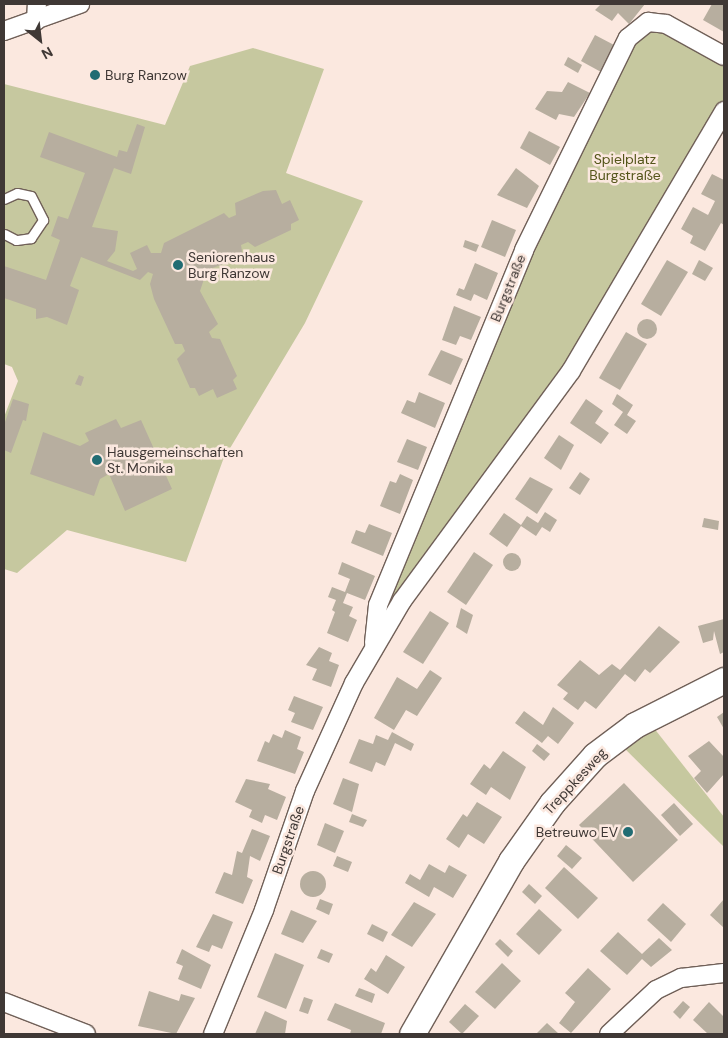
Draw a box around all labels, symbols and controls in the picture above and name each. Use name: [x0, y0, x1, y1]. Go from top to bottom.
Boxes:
north arrow: [15, 15, 65, 65]
text: N: [38, 43, 56, 63]
place label: Burg Ranzow: [105, 67, 187, 83]
marker: Burg Ranzow: [89, 69, 101, 81]
park label: Spielplatz Burgstraße: [589, 151, 661, 184]
place label: Seniorenhaus Burg Ranzow: [188, 249, 275, 282]
street label: Burgstraße: [487, 252, 529, 324]
marker: Seniorenhaus Burg Ranzow: [172, 259, 184, 271]
place label: Hausgemeinschaften St. Monika: [107, 444, 243, 477]
marker: Hausgemeinschaften St. Monika: [91, 454, 103, 466]
street label: Treppkesweg: [540, 744, 610, 818]
street label: Burgstraße: [268, 804, 308, 876]
place label: Betreuwo EV: [536, 824, 618, 840]
marker: Betreuwo EV: [622, 826, 634, 838]

